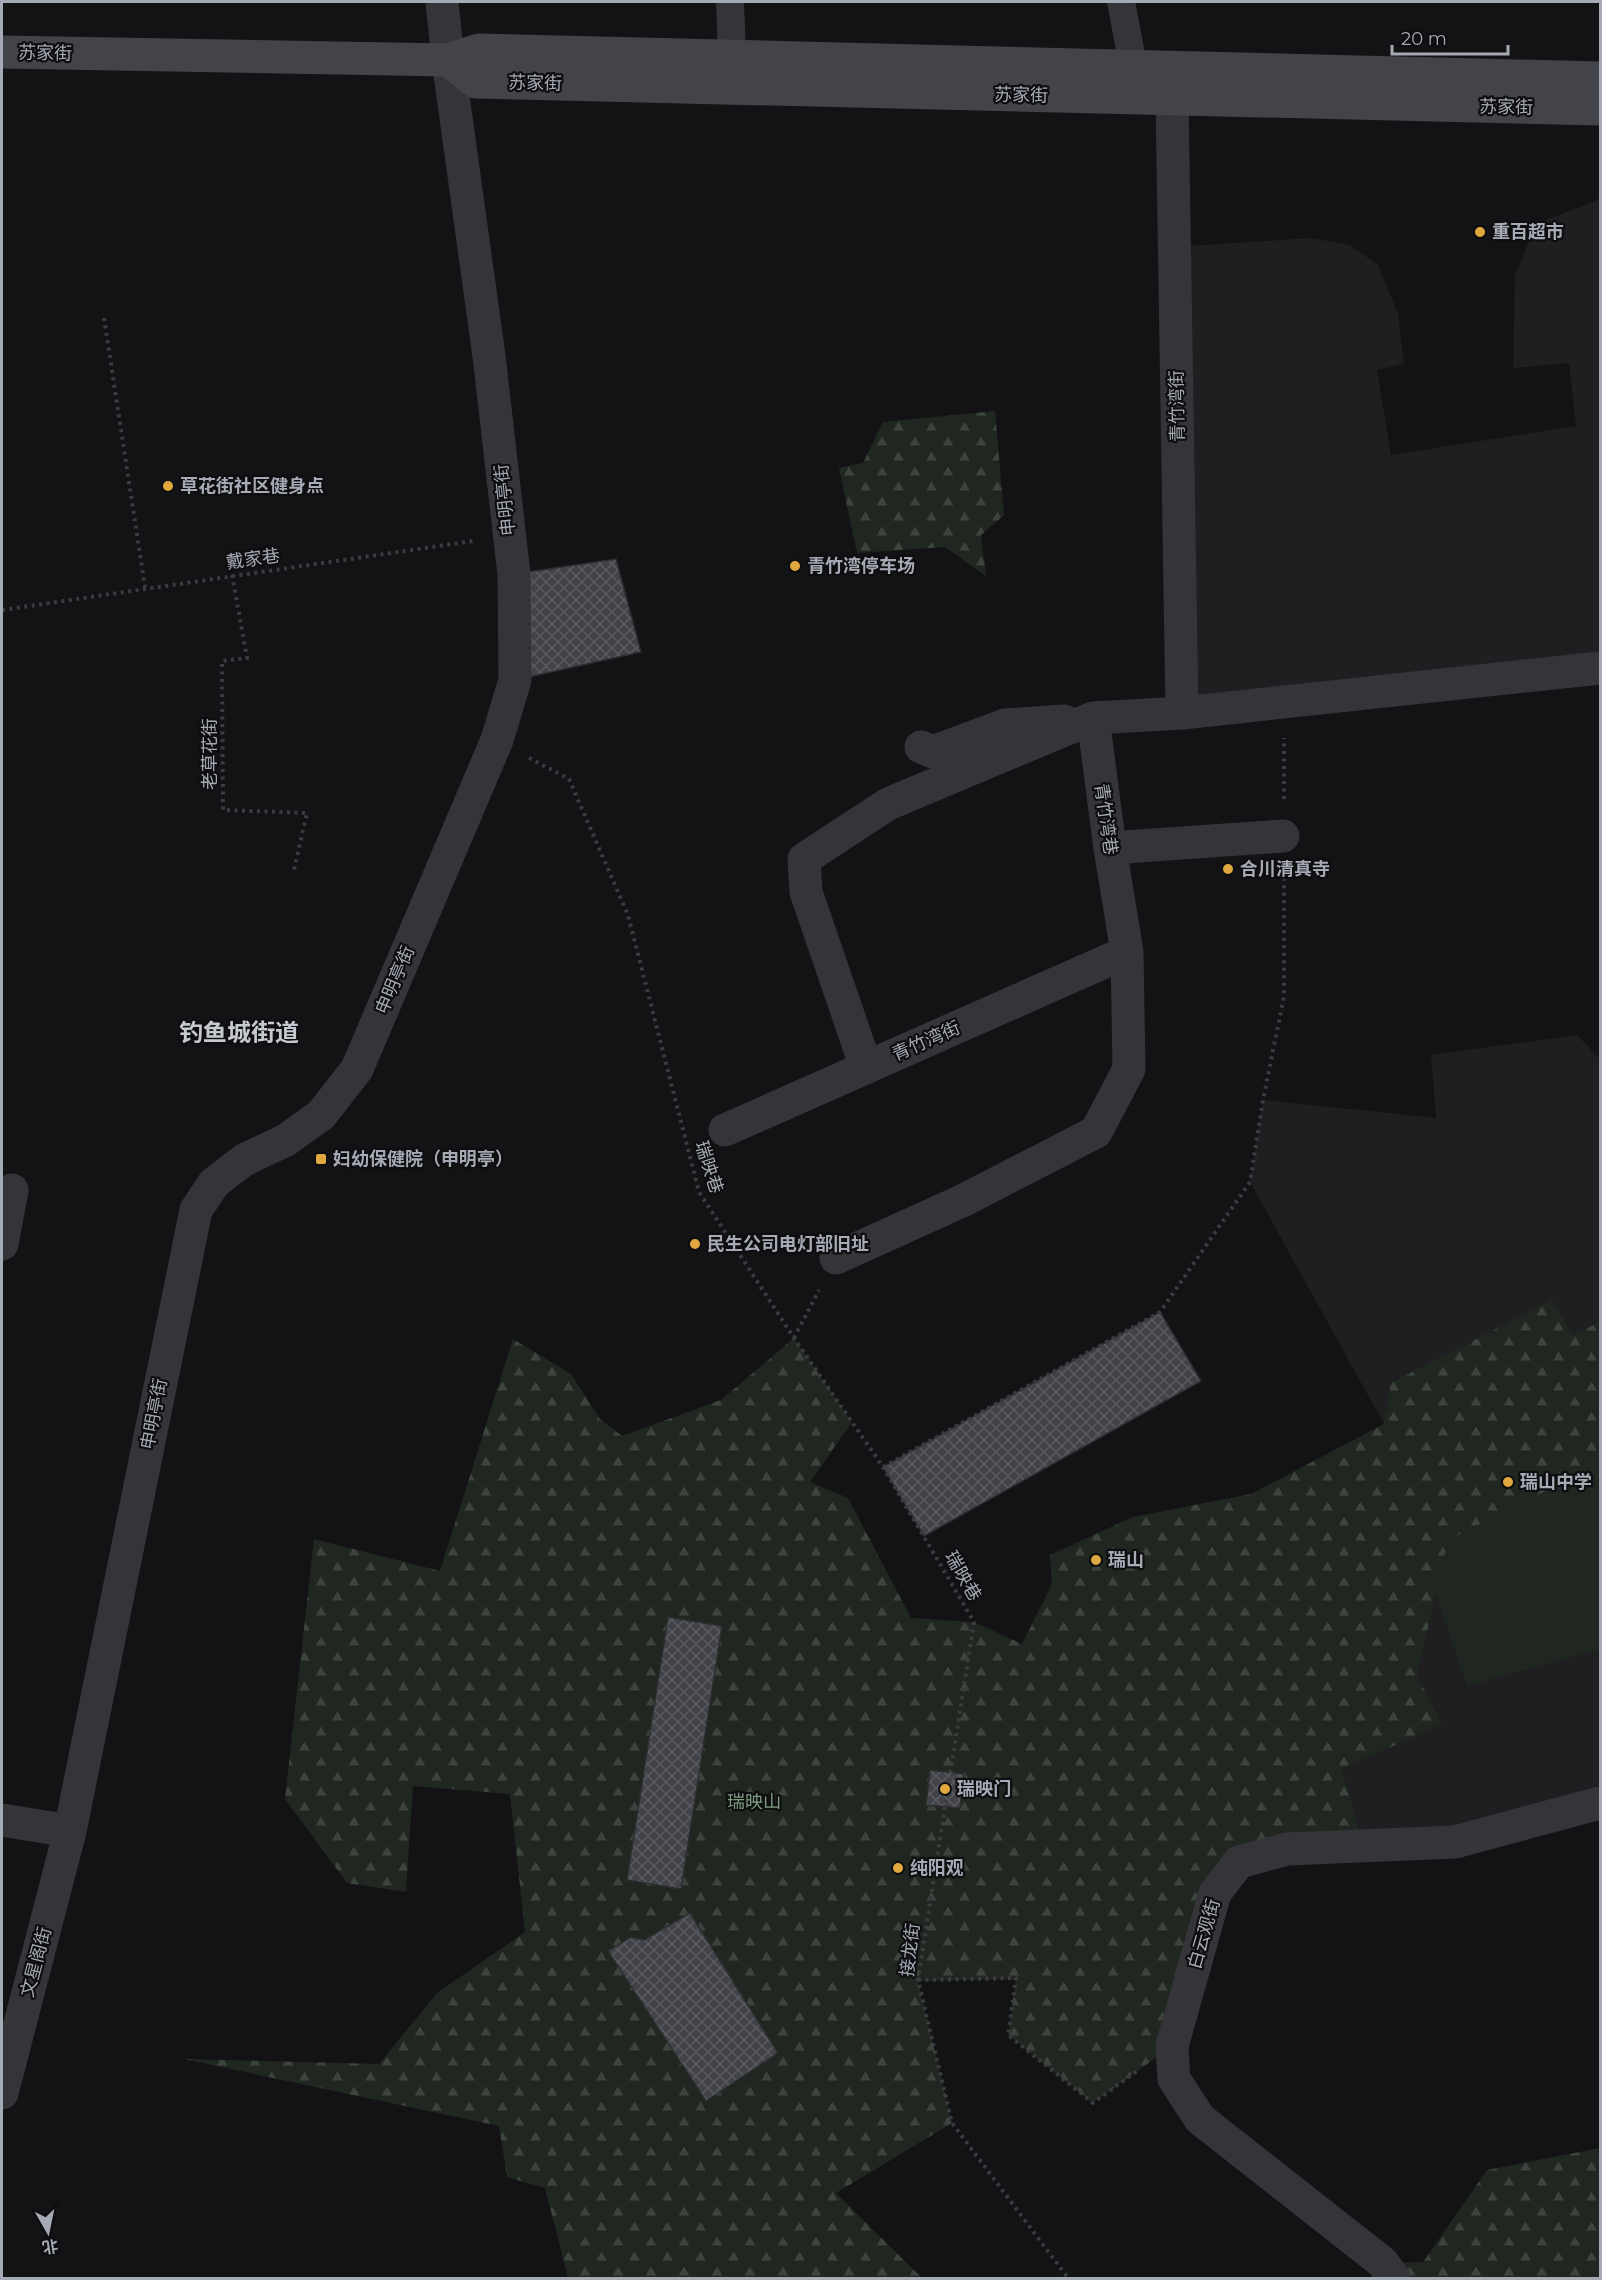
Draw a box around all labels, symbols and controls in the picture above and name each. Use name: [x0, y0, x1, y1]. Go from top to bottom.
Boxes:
scale bar: [1392, 18, 1508, 56]
text: 20 m: [1401, 28, 1447, 50]
street label: 苏家街: [18, 42, 72, 64]
street label: 苏家街: [508, 72, 562, 94]
street label: 苏家街: [994, 84, 1048, 106]
street label: 苏家街: [1479, 96, 1533, 118]
place label: 重百超市: [1492, 221, 1564, 243]
marker: 重百超市: [1473, 225, 1487, 239]
street label: 青竹湾街: [1165, 370, 1189, 442]
street label: 申明亭街: [490, 463, 520, 537]
place label: 草花街社区健身点: [180, 475, 324, 497]
marker: 草花街社区健身点: [161, 479, 175, 493]
street label: 戴家巷: [225, 544, 281, 574]
place label: 青竹湾停车场: [807, 555, 915, 577]
marker: 青竹湾停车场: [788, 559, 802, 573]
street label: 老草花街: [199, 718, 221, 790]
street label: 青竹湾巷: [1090, 782, 1122, 856]
place label: 合川清真寺: [1240, 858, 1330, 880]
marker: 合川清真寺: [1221, 862, 1235, 876]
street label: 申明亭街: [371, 943, 419, 1017]
street label: 青竹湾街: [889, 1016, 963, 1066]
district label: 钓鱼城街道: [179, 1018, 299, 1047]
street label: 瑞映巷: [690, 1138, 728, 1196]
place label: 妇幼保健院（申明亭）: [333, 1148, 513, 1170]
marker: 妇幼保健院（申明亭）: [314, 1152, 328, 1166]
place label: 民生公司电灯部旧址: [707, 1233, 869, 1255]
marker: 民生公司电灯部旧址: [688, 1237, 702, 1251]
street label: 申明亭街: [136, 1377, 172, 1451]
place label: 瑞山中学: [1520, 1471, 1592, 1493]
marker: 瑞山中学: [1501, 1475, 1515, 1489]
street label: 瑞映巷: [940, 1547, 986, 1605]
place label: 瑞山: [1108, 1549, 1144, 1571]
marker: 瑞山: [1089, 1553, 1103, 1567]
place label: 瑞映门: [957, 1778, 1011, 1800]
marker: 瑞映门: [938, 1782, 952, 1796]
park label: 瑞映山: [727, 1791, 781, 1813]
place label: 纯阳观: [910, 1857, 964, 1879]
marker: 纯阳观: [891, 1861, 905, 1875]
street label: 白云观街: [1184, 1896, 1224, 1972]
street label: 接龙街: [896, 1922, 924, 1978]
street label: 文星阁街: [16, 1924, 56, 2000]
north arrow: [18, 2202, 78, 2262]
text: 北: [41, 2236, 60, 2257]

